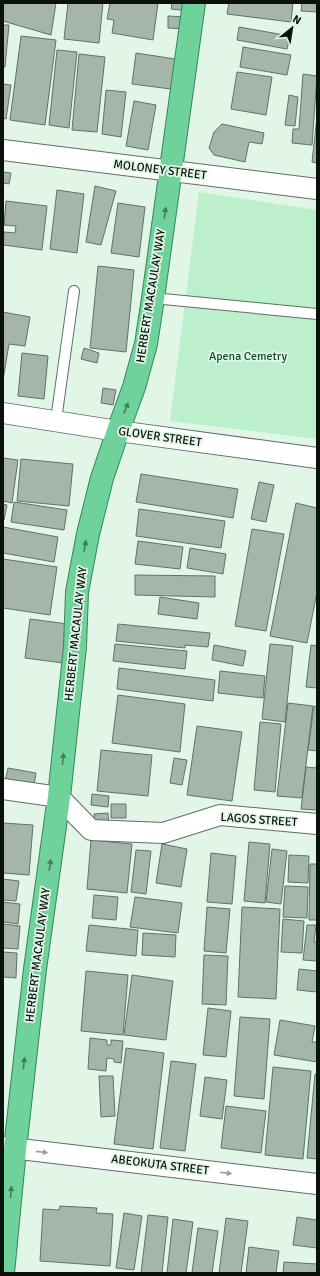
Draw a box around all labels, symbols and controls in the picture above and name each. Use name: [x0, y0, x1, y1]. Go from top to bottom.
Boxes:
north arrow: [272, 8, 312, 48]
text: N: [290, 12, 303, 27]
street label: MOLONEY STREET: [112, 157, 208, 183]
one-way arrow: [161, 206, 168, 219]
street label: HERBERT MACAULAY WAY: [133, 228, 169, 364]
park label: Apena Cemetry: [209, 349, 288, 364]
one-way arrow: [124, 402, 130, 414]
street label: GLOVER STREET: [117, 424, 203, 450]
one-way arrow: [83, 540, 89, 552]
street label: HERBERT MACAULAY WAY: [61, 566, 91, 702]
one-way arrow: [60, 753, 66, 765]
street label: LAGOS STREET: [220, 810, 298, 830]
one-way arrow: [47, 859, 53, 871]
street label: HERBERT MACAULAY WAY: [22, 887, 54, 1023]
one-way arrow: [21, 1057, 28, 1069]
one-way arrow: [36, 1148, 48, 1155]
street label: ABEOKUTA STREET: [110, 1152, 210, 1178]
one-way arrow: [220, 1170, 233, 1176]
one-way arrow: [8, 1186, 14, 1198]

